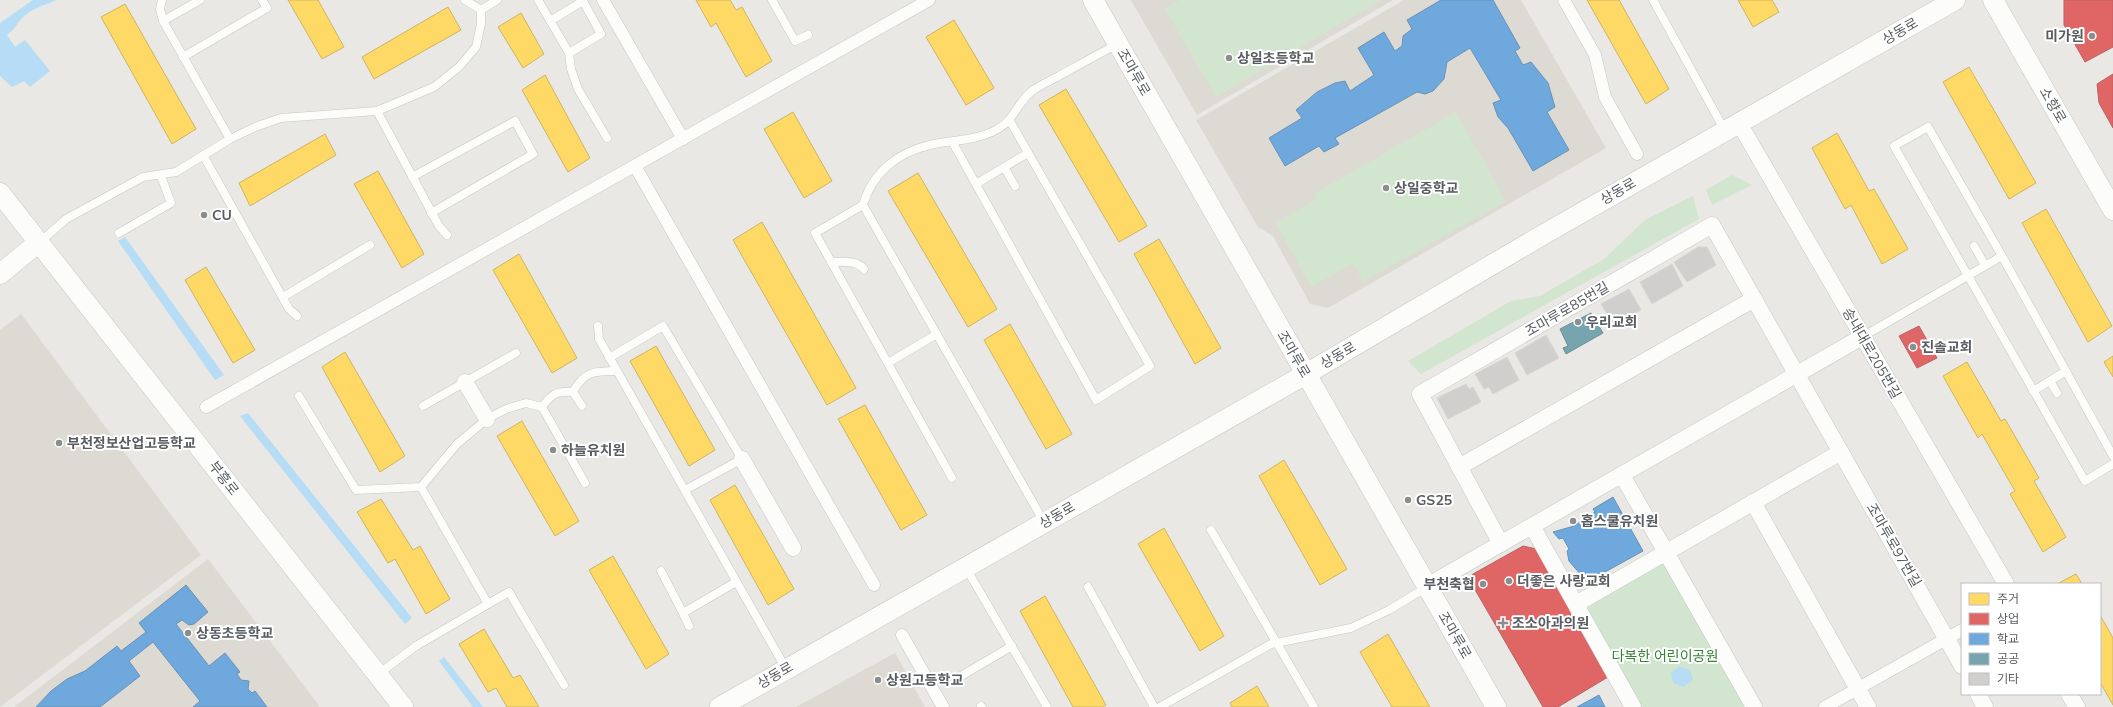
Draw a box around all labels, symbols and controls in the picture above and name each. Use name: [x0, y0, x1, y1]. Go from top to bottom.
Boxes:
street label: 상동로: [1879, 13, 1921, 48]
place label: 미가원: [2045, 27, 2084, 45]
marker: 미가원: [2087, 31, 2097, 41]
street label: 조마루로: [1113, 45, 1155, 99]
place label: 상일초등학교: [1237, 49, 1314, 67]
marker: 상일초등학교: [1224, 53, 1234, 63]
street label: 소향로: [2036, 84, 2071, 126]
street label: 상동로: [1597, 173, 1639, 208]
place label: 상일중학교: [1394, 179, 1459, 197]
marker: 상일중학교: [1381, 183, 1391, 193]
place label: CU: [212, 206, 232, 224]
marker: CU: [199, 210, 209, 220]
street label: 조마루로85번길: [1522, 278, 1612, 340]
street label: 송내대로205번길: [1839, 304, 1905, 402]
place label: 우리교회: [1586, 313, 1638, 331]
marker: 우리교회: [1573, 317, 1583, 327]
street label: 조마루로: [1273, 327, 1315, 381]
street label: 상동로: [1317, 337, 1359, 372]
place label: 진솔교회: [1921, 338, 1973, 356]
marker: 진솔교회: [1908, 342, 1918, 352]
place label: 부천정보산업고등학교: [67, 434, 196, 452]
marker: 부천정보산업고등학교: [54, 438, 64, 448]
place label: 하늘유치원: [561, 441, 625, 459]
marker: 하늘유치원: [548, 445, 558, 455]
street label: 부흥로: [205, 457, 243, 499]
place label: GS25: [1416, 491, 1452, 509]
marker: GS25: [1403, 495, 1413, 505]
street label: 상동로: [1036, 497, 1078, 532]
street label: 조마루로97번길: [1863, 500, 1925, 590]
place label: 홉스쿨유치원: [1581, 512, 1658, 530]
marker: 홉스쿨유치원: [1568, 516, 1578, 526]
place label: 더좋은 사랑교회: [1517, 572, 1611, 590]
place label: 부천축협: [1423, 575, 1475, 593]
marker: 더좋은 사랑교회: [1504, 576, 1514, 586]
marker: 부천축협: [1478, 579, 1488, 589]
legend: [1961, 583, 2101, 695]
text: 주거: [1997, 591, 2019, 606]
street label: 조마루로: [1434, 608, 1476, 662]
text: 상업: [1997, 611, 2019, 626]
place label: 조소아과의원: [1512, 614, 1589, 632]
marker: 조소아과의원: [1497, 617, 1509, 629]
place label: 상동초등학교: [196, 624, 273, 642]
marker: 상동초등학교: [183, 628, 193, 638]
text: 학교: [1997, 631, 2019, 646]
park label: 다복한 어린이공원: [1612, 647, 1718, 665]
text: 공공: [1997, 651, 2019, 666]
street label: 상동로: [754, 657, 796, 692]
place label: 상원고등학교: [886, 671, 963, 689]
text: 기타: [1997, 671, 2019, 686]
marker: 상원고등학교: [873, 675, 883, 685]

